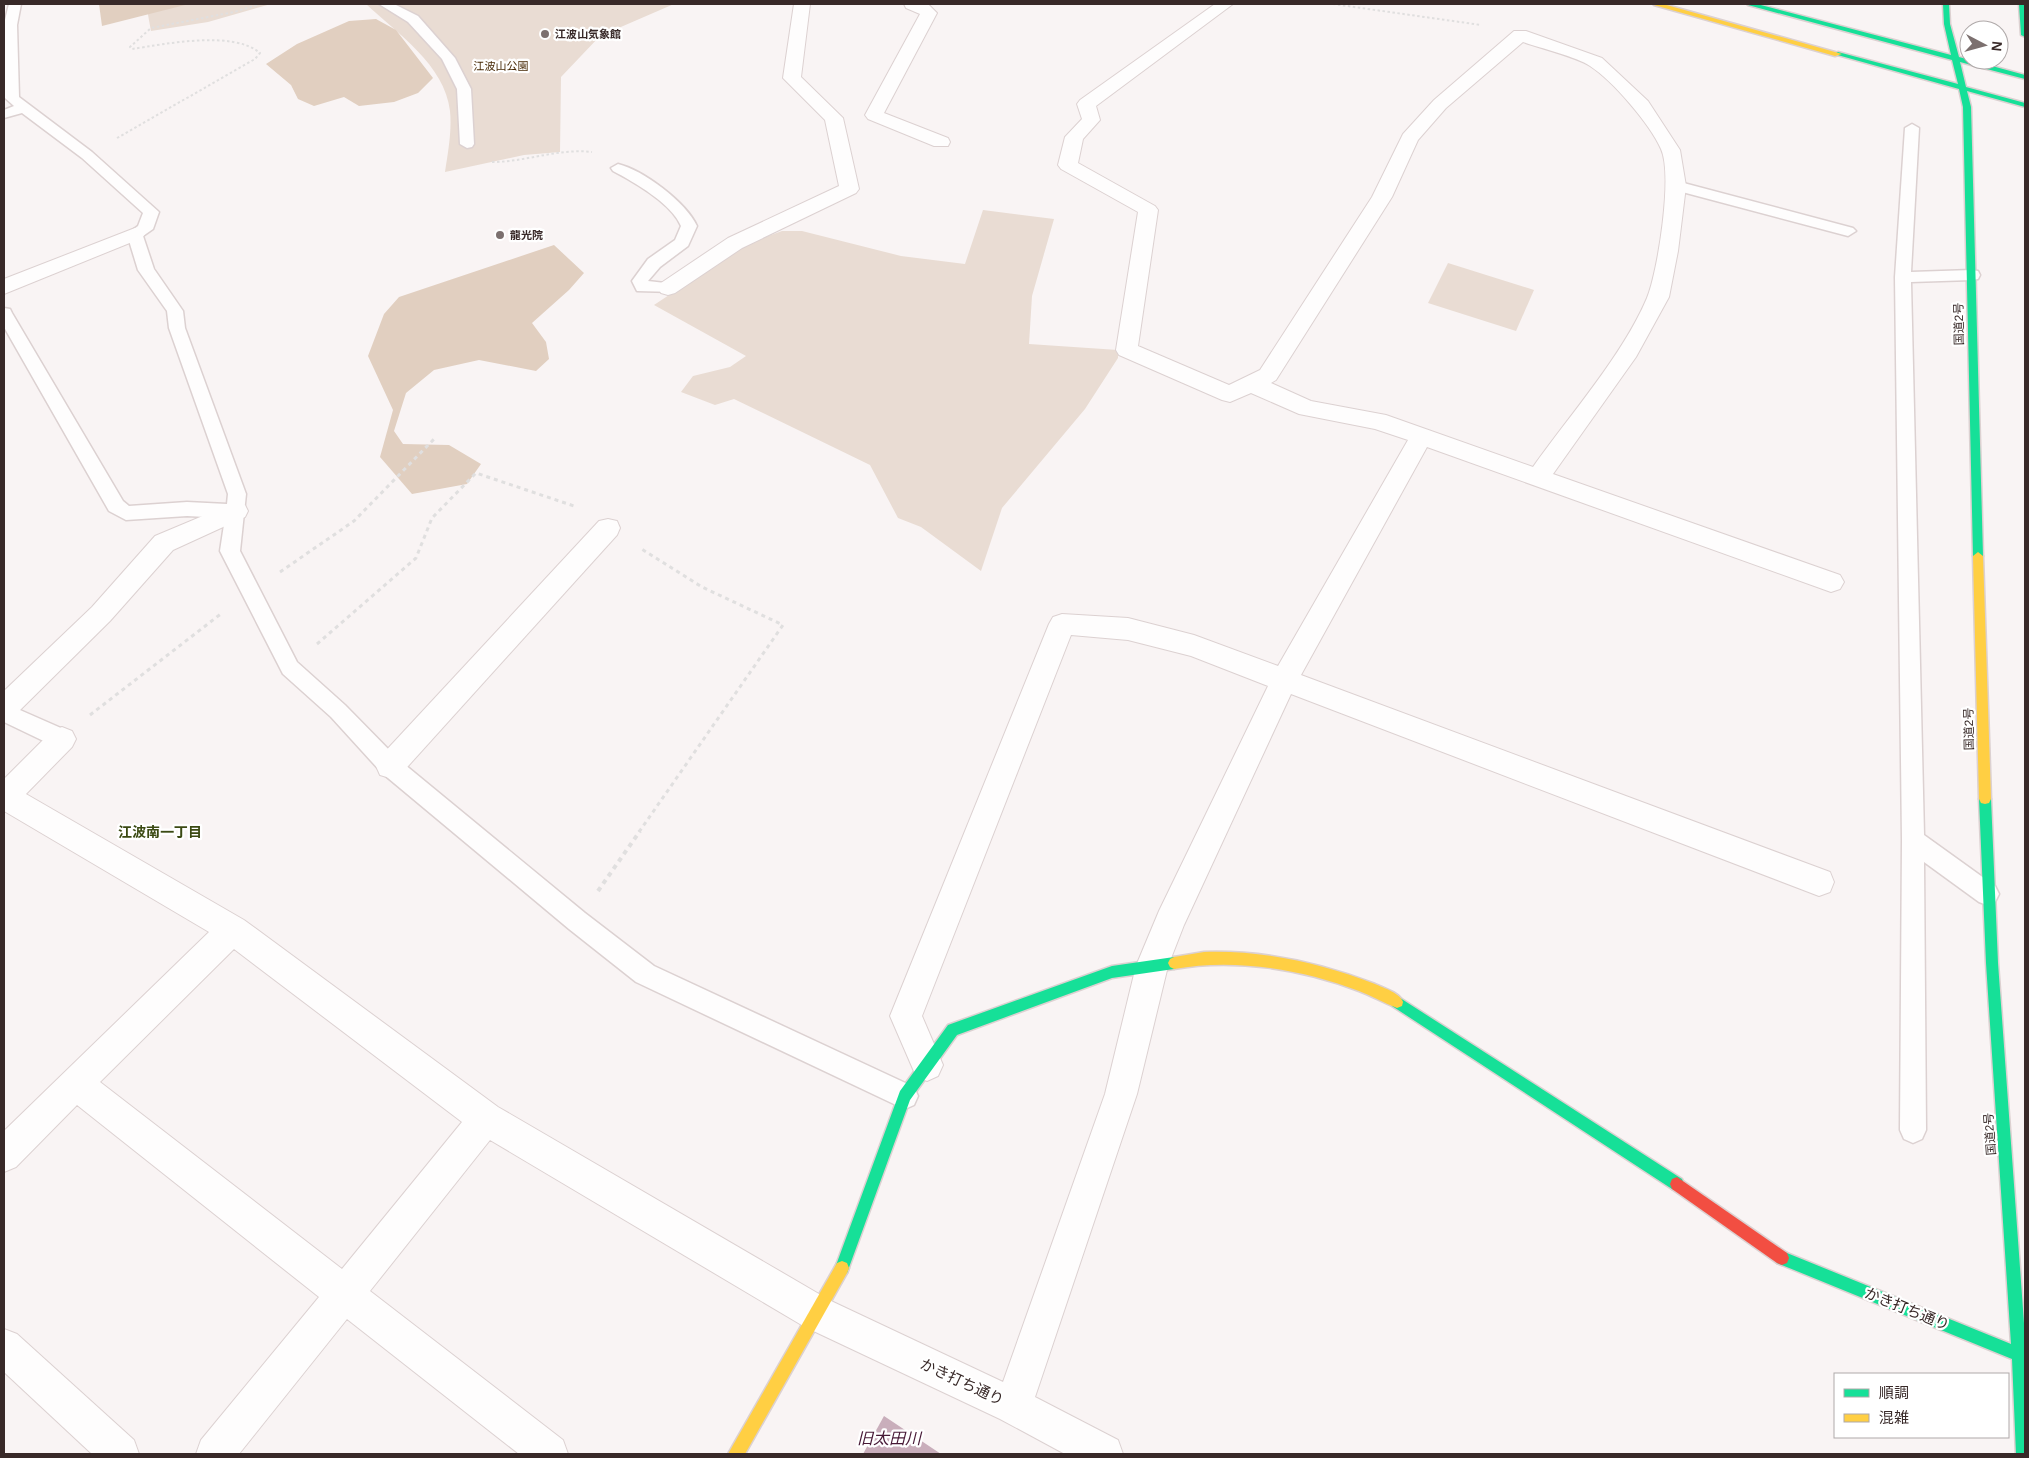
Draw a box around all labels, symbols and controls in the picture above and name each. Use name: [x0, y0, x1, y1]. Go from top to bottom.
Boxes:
north arrow: [1959, 20, 2009, 70]
marker: 江波山気象館: [539, 28, 551, 40]
place label: 江波山気象館: [555, 28, 621, 40]
text: N: [1988, 40, 2005, 52]
park label: 江波山公園: [474, 60, 529, 72]
marker: 龍光院: [494, 229, 506, 241]
place label: 龍光院: [510, 229, 543, 241]
street label: 国道2号: [1952, 303, 1966, 345]
street label: 国道2号: [1962, 708, 1976, 750]
district label: 江波南一丁目: [118, 824, 202, 840]
street label: 国道2号: [1982, 1112, 1998, 1156]
street label: かき打ち通り: [1862, 1284, 1952, 1333]
street label: かき打ち通り: [918, 1355, 1007, 1408]
legend: [1834, 1373, 2009, 1438]
text: 順調: [1879, 1384, 1909, 1401]
text: 混雑: [1879, 1409, 1909, 1426]
water label: 旧太田川: [857, 1430, 923, 1447]

